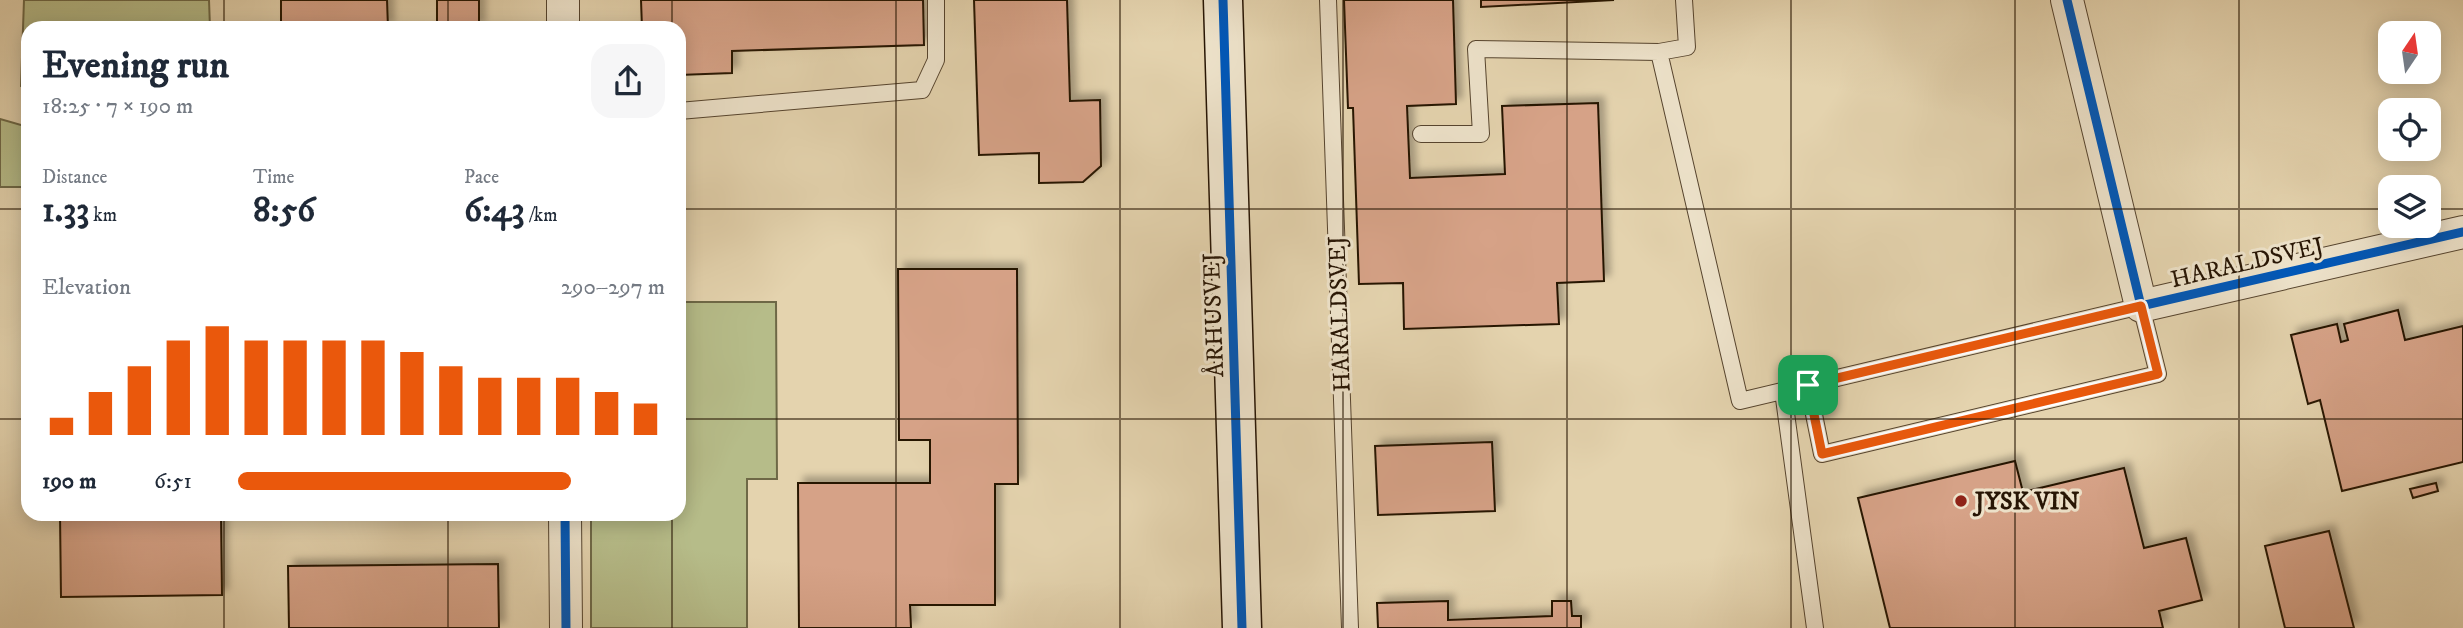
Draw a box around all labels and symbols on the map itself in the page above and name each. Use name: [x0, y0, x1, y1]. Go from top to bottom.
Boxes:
north arrow: [2378, 21, 2441, 84]
street label: HARALDSVEJ: [2168, 231, 2327, 295]
street label: HARALDSVEJ: [1322, 235, 1358, 393]
street label: ÅRHUSVEJ: [1196, 252, 1231, 378]
pin: [1778, 355, 1838, 415]
place label: JYSK VIN: [1972, 487, 2080, 517]
marker: JYSK VIN: [1953, 493, 1969, 509]

